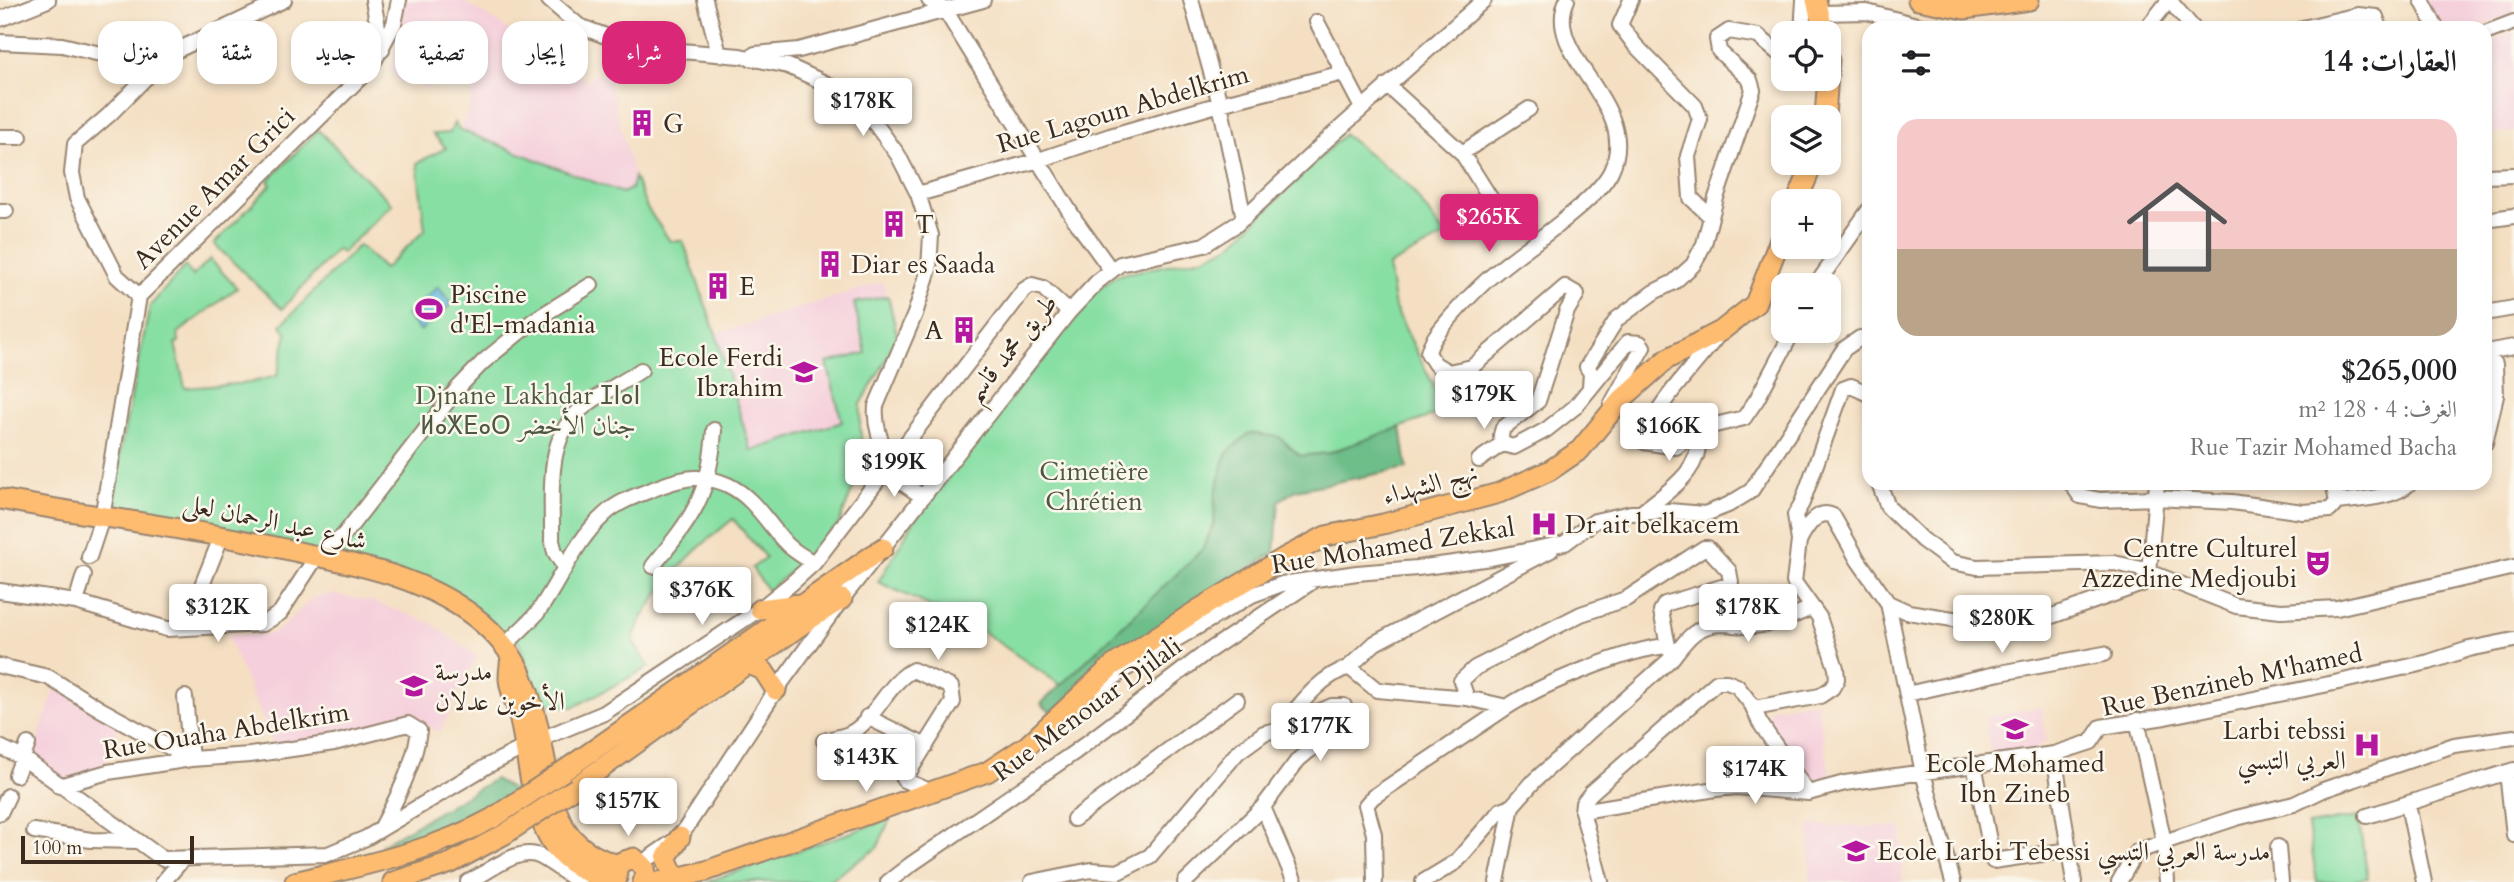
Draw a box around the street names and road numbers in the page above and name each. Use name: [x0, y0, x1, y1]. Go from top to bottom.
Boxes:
street label: Rue Lagoun Abdelkrim: [993, 56, 1253, 162]
street label: Avenue Amar Grici: [125, 99, 303, 277]
street label: طريق محمد قاسم: [956, 286, 1072, 415]
street label: نهج الشهداء: [1379, 455, 1483, 519]
street label: شارع عبد الرحمان لعلى: [179, 485, 370, 562]
street label: Rue Mohamed Zekkal: [1269, 509, 1517, 583]
street label: Rue Menouar Djilali: [985, 629, 1189, 789]
street label: Rue Benzineb M'hamed: [2099, 635, 2366, 725]
street label: Rue Ouaha Abdelkrim: [100, 694, 352, 768]

